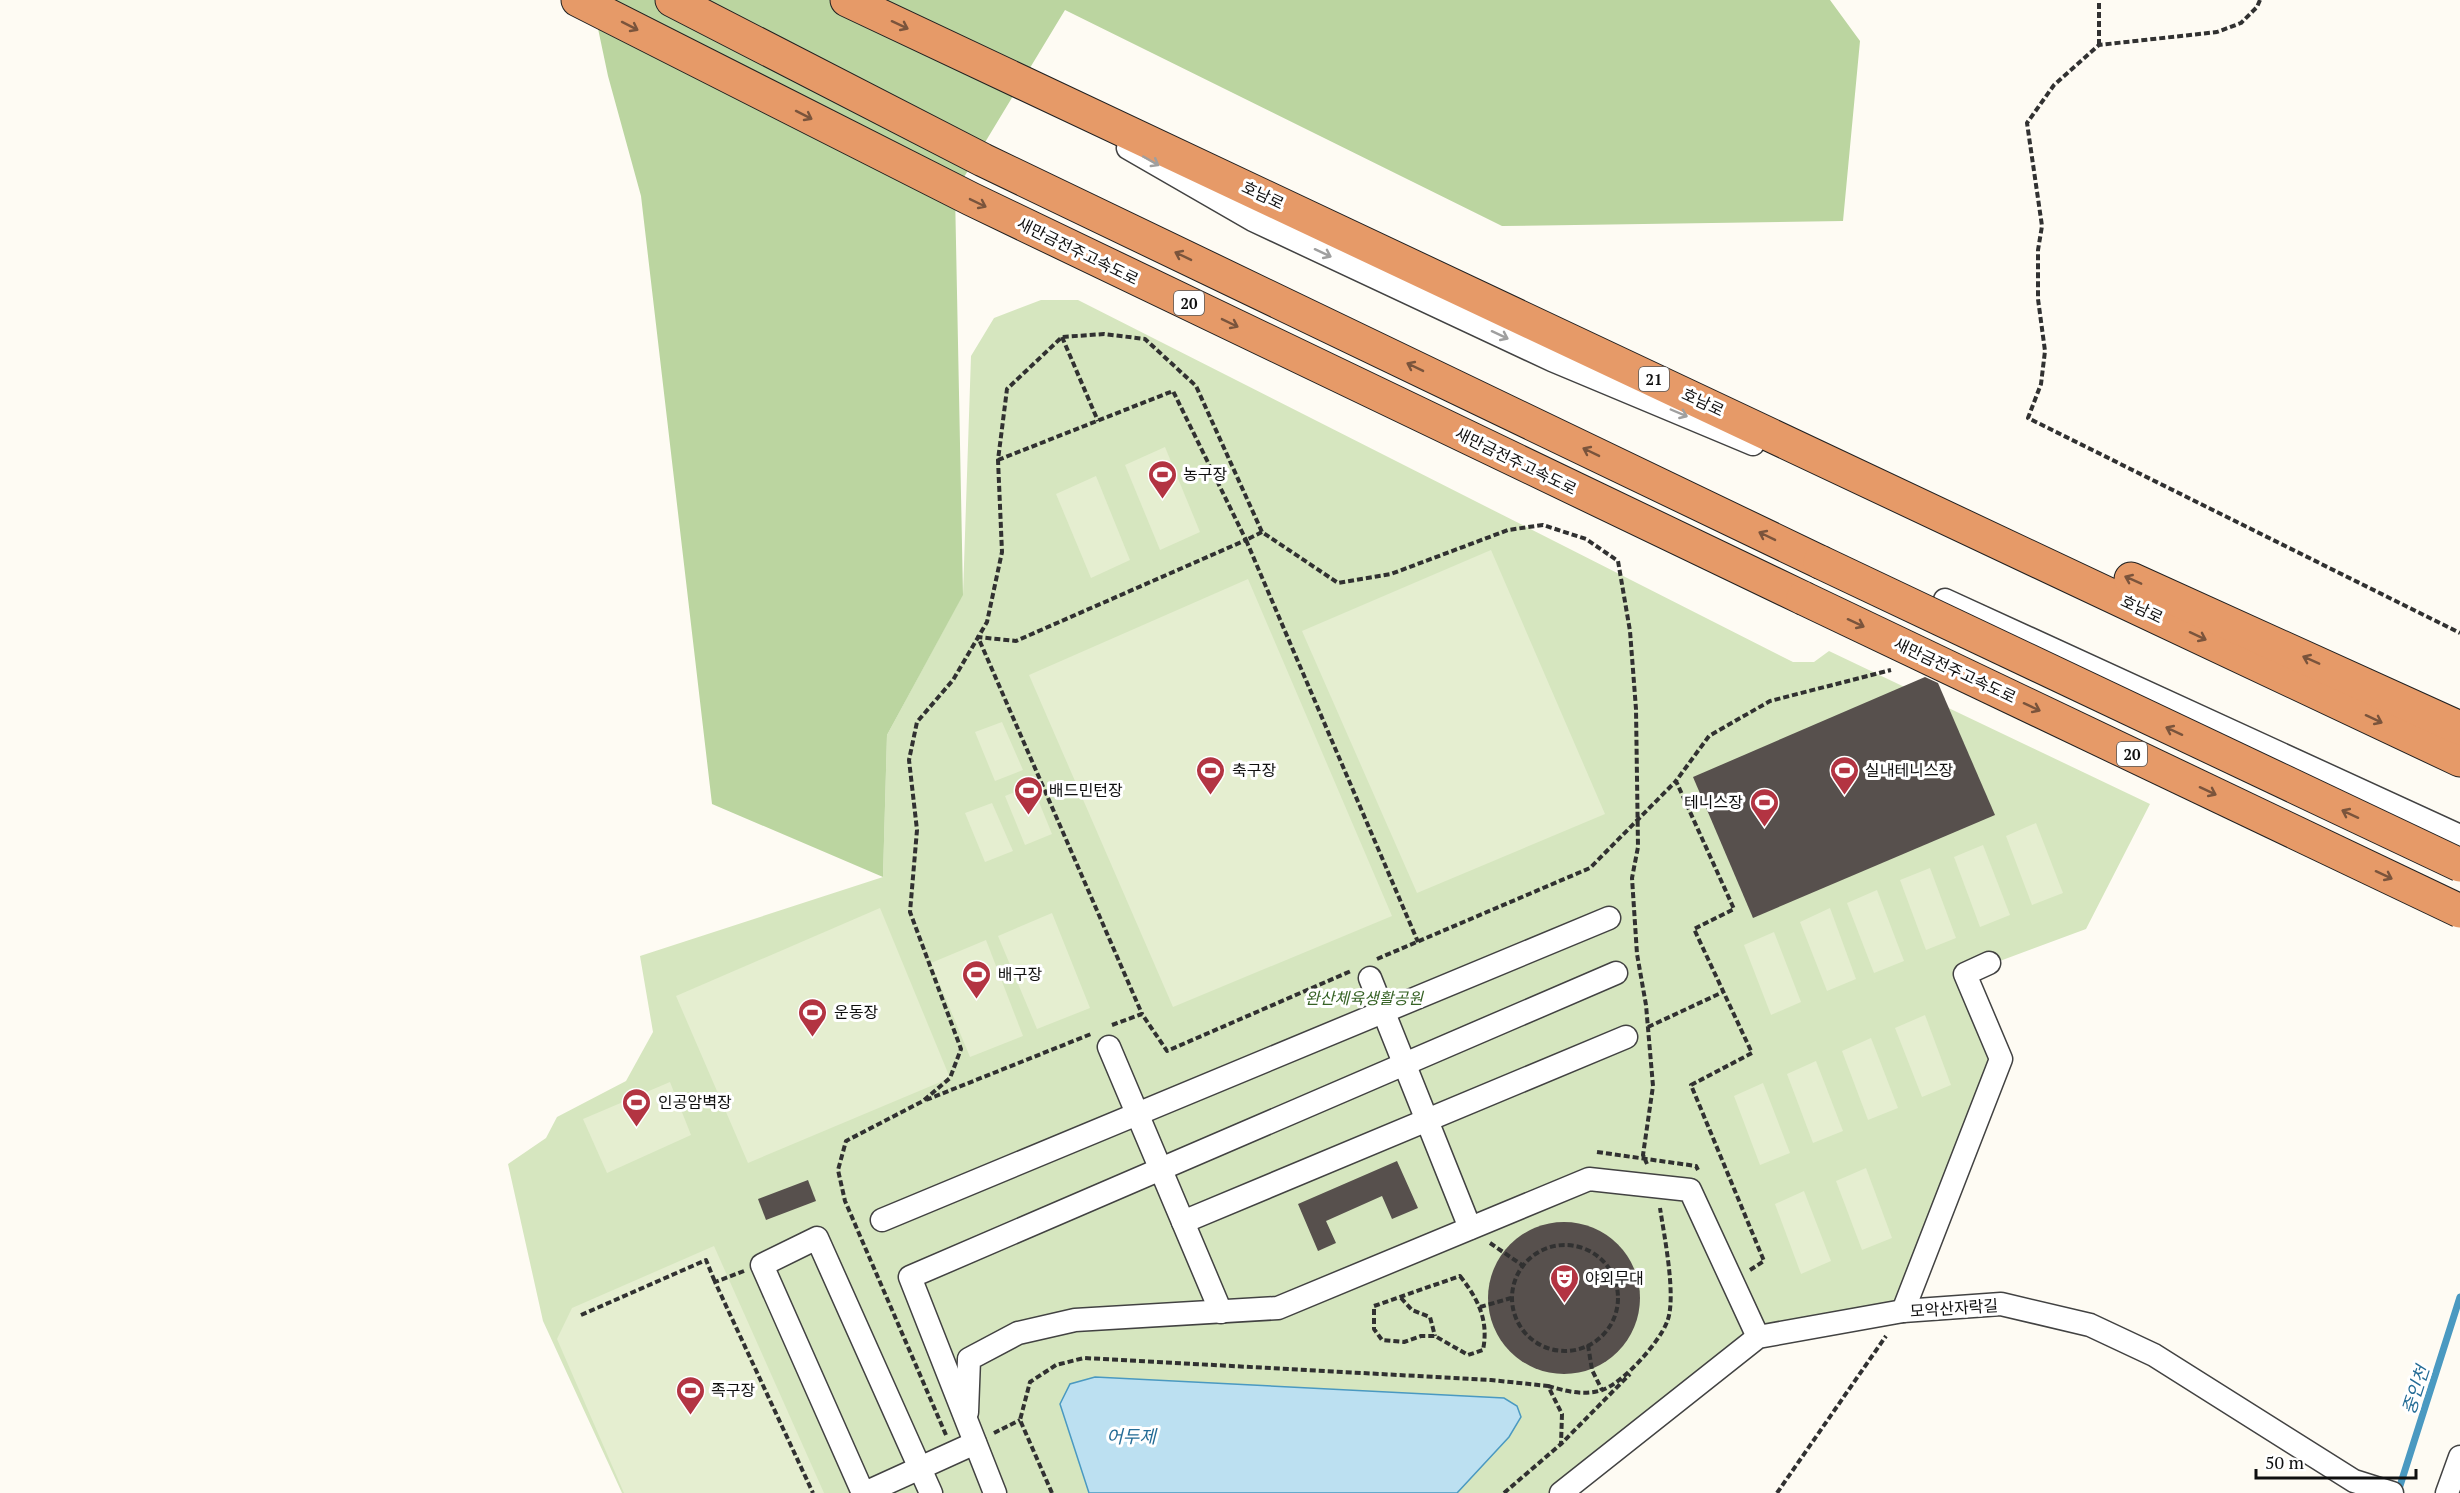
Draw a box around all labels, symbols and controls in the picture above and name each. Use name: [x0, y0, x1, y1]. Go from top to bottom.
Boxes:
one-way arrow: [891, 19, 909, 31]
one-way arrow: [621, 21, 639, 33]
one-way arrow: [795, 109, 813, 121]
one-way arrow: [1142, 155, 1159, 167]
street label: 호남로: [1238, 176, 1288, 214]
one-way arrow: [969, 197, 987, 209]
street label: 새만금전주고속도로: [1014, 212, 1143, 290]
one-way arrow: [1314, 247, 1332, 259]
one-way arrow: [1174, 249, 1192, 261]
road number: 20: [1174, 291, 1204, 315]
one-way arrow: [1220, 318, 1238, 330]
one-way arrow: [1490, 330, 1508, 342]
one-way arrow: [1407, 361, 1425, 373]
road number: 21: [1639, 367, 1669, 391]
street label: 호남로: [1678, 383, 1728, 421]
one-way arrow: [1669, 408, 1687, 419]
street label: 새만금전주고속도로: [1452, 422, 1581, 500]
one-way arrow: [1583, 445, 1601, 457]
sports icon: 농구장: [1146, 458, 1178, 500]
place label: 농구장: [1183, 463, 1227, 485]
one-way arrow: [1758, 530, 1776, 542]
one-way arrow: [2125, 574, 2143, 586]
street label: 호남로: [2117, 590, 2167, 628]
one-way arrow: [1847, 618, 1865, 630]
one-way arrow: [2188, 630, 2206, 642]
street label: 새만금전주고속도로: [1890, 632, 2020, 708]
one-way arrow: [2302, 654, 2320, 666]
one-way arrow: [2023, 701, 2041, 713]
one-way arrow: [2364, 713, 2382, 725]
one-way arrow: [2165, 724, 2183, 736]
road number: 20: [2117, 742, 2147, 766]
sports icon: 축구장: [1195, 754, 1227, 796]
sports icon: 실내테니스장: [1828, 754, 1860, 796]
place label: 축구장: [1232, 759, 1276, 781]
place label: 실내테니스장: [1865, 759, 1954, 781]
sports icon: 배드민턴장: [1012, 774, 1044, 816]
place label: 배드민턴장: [1049, 779, 1123, 801]
one-way arrow: [2199, 785, 2217, 797]
sports icon: 테니스장: [1748, 786, 1780, 828]
place label: 테니스장: [1684, 791, 1743, 813]
one-way arrow: [2342, 807, 2360, 819]
one-way arrow: [2375, 869, 2393, 881]
sports icon: 배구장: [961, 958, 993, 1000]
place label: 배구장: [998, 963, 1042, 985]
park label: 완산체육생활공원: [1305, 987, 1424, 1009]
sports icon: 운동장: [797, 996, 829, 1038]
place label: 운동장: [834, 1001, 878, 1023]
sports icon: 인공암벽장: [621, 1086, 653, 1128]
place label: 인공암벽장: [658, 1091, 732, 1113]
theatre icon: 야외무대: [1548, 1262, 1580, 1304]
place label: 야외무대: [1585, 1267, 1644, 1289]
street label: 모악산자락길: [1909, 1294, 1999, 1322]
water label: 중인천: [2396, 1360, 2435, 1417]
sports icon: 족구장: [674, 1374, 706, 1416]
place label: 족구장: [711, 1379, 755, 1401]
water label: 어두제: [1106, 1424, 1158, 1448]
scale bar: [2256, 1442, 2416, 1480]
text: 50 m: [2265, 1450, 2305, 1474]

